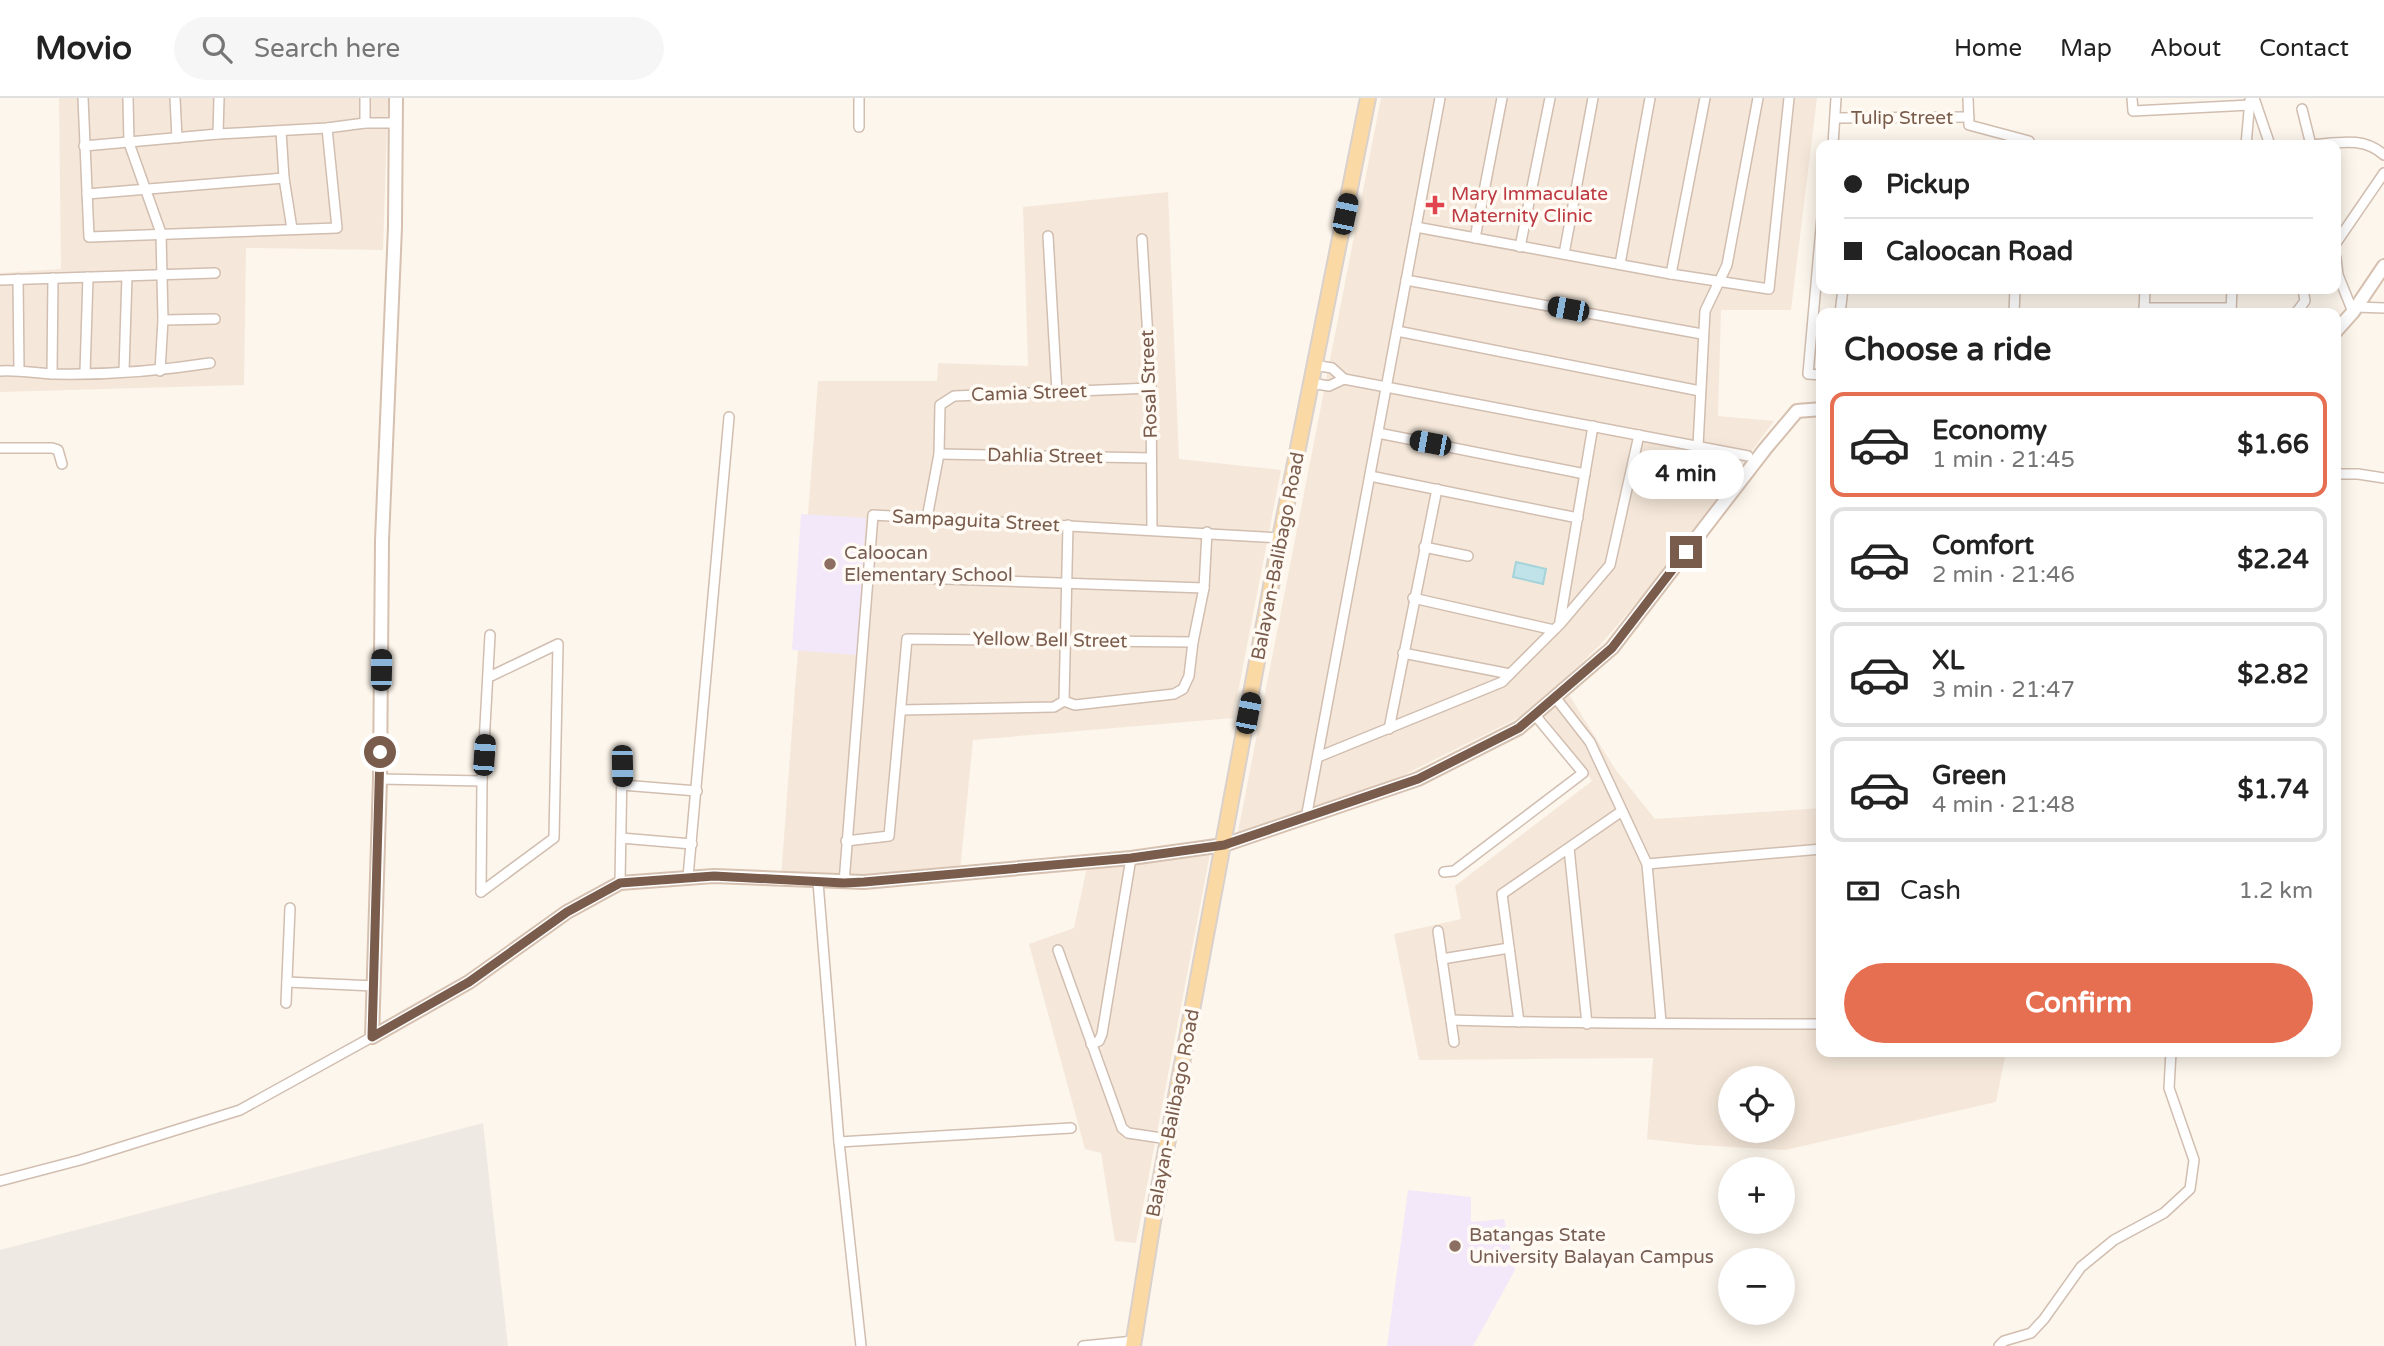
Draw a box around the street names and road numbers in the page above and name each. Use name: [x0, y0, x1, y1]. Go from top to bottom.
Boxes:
street label: Tulip Street: [1851, 107, 1953, 129]
street label: Rosal Street: [1136, 329, 1162, 439]
street label: Camia Street: [971, 380, 1087, 406]
street label: Dahlia Street: [987, 444, 1103, 468]
street label: Balayan-Balibago Road: [1247, 450, 1309, 662]
street label: Sampaguita Street: [892, 506, 1060, 536]
street label: Yellow Bell Street: [972, 628, 1128, 652]
street label: Balayan-Balibago Road: [1142, 1007, 1204, 1219]

